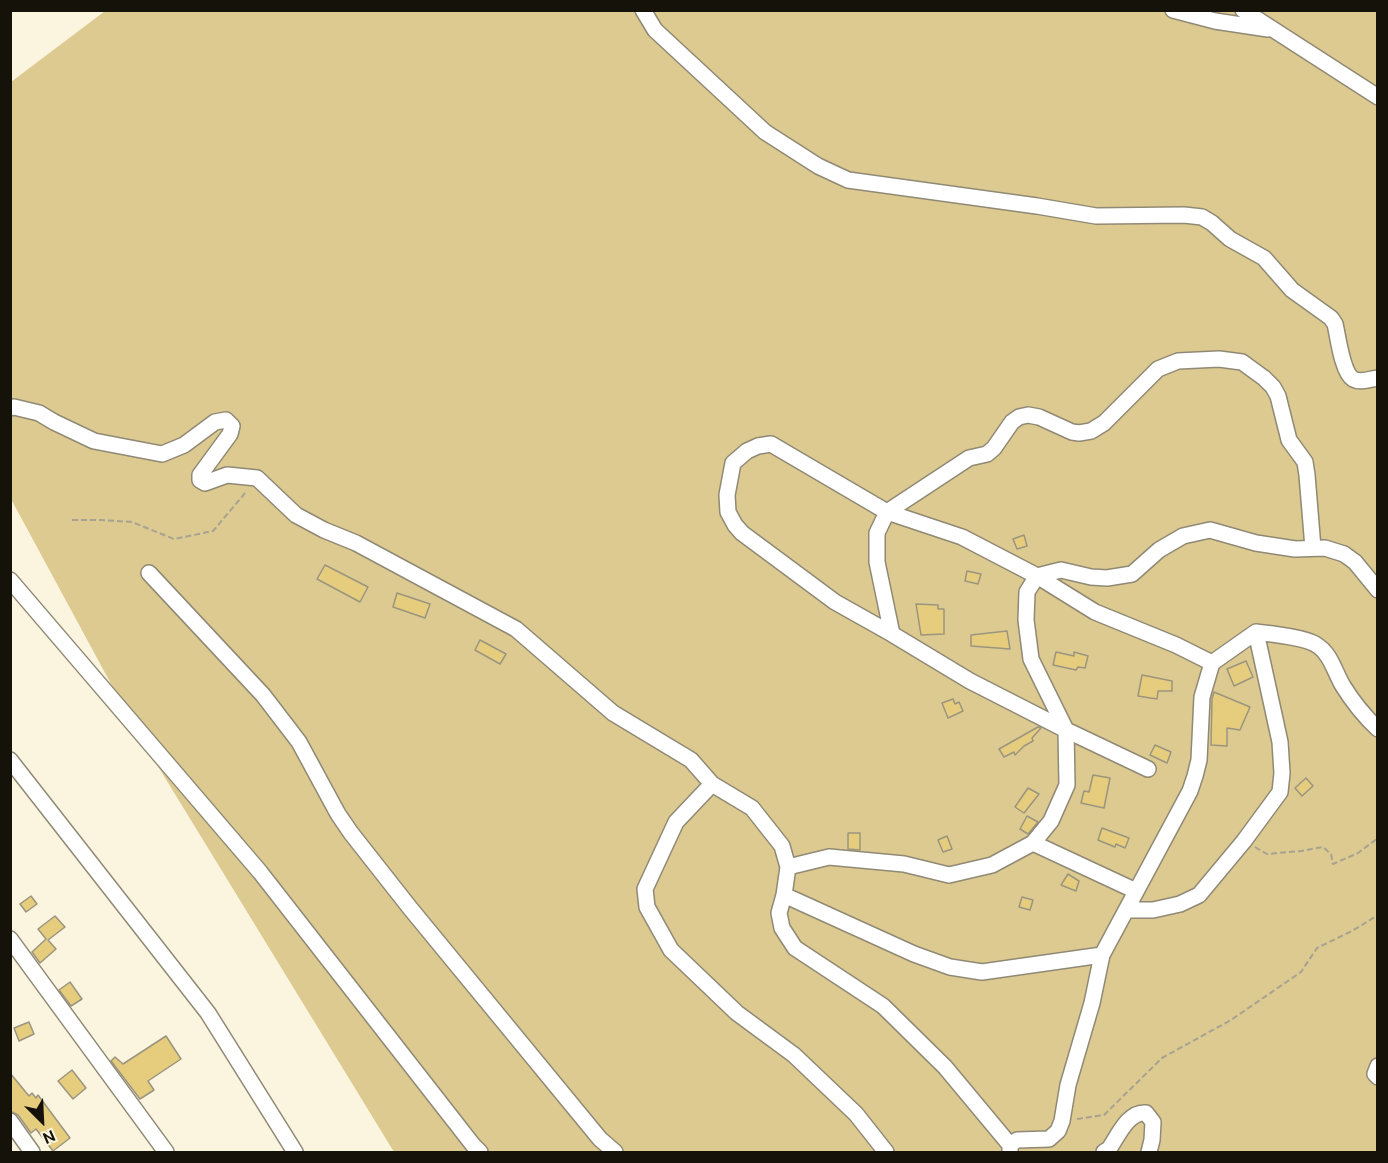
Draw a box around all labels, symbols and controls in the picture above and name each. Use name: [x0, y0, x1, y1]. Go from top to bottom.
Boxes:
north arrow: [12, 1091, 72, 1151]
text: N: [40, 1127, 58, 1148]

